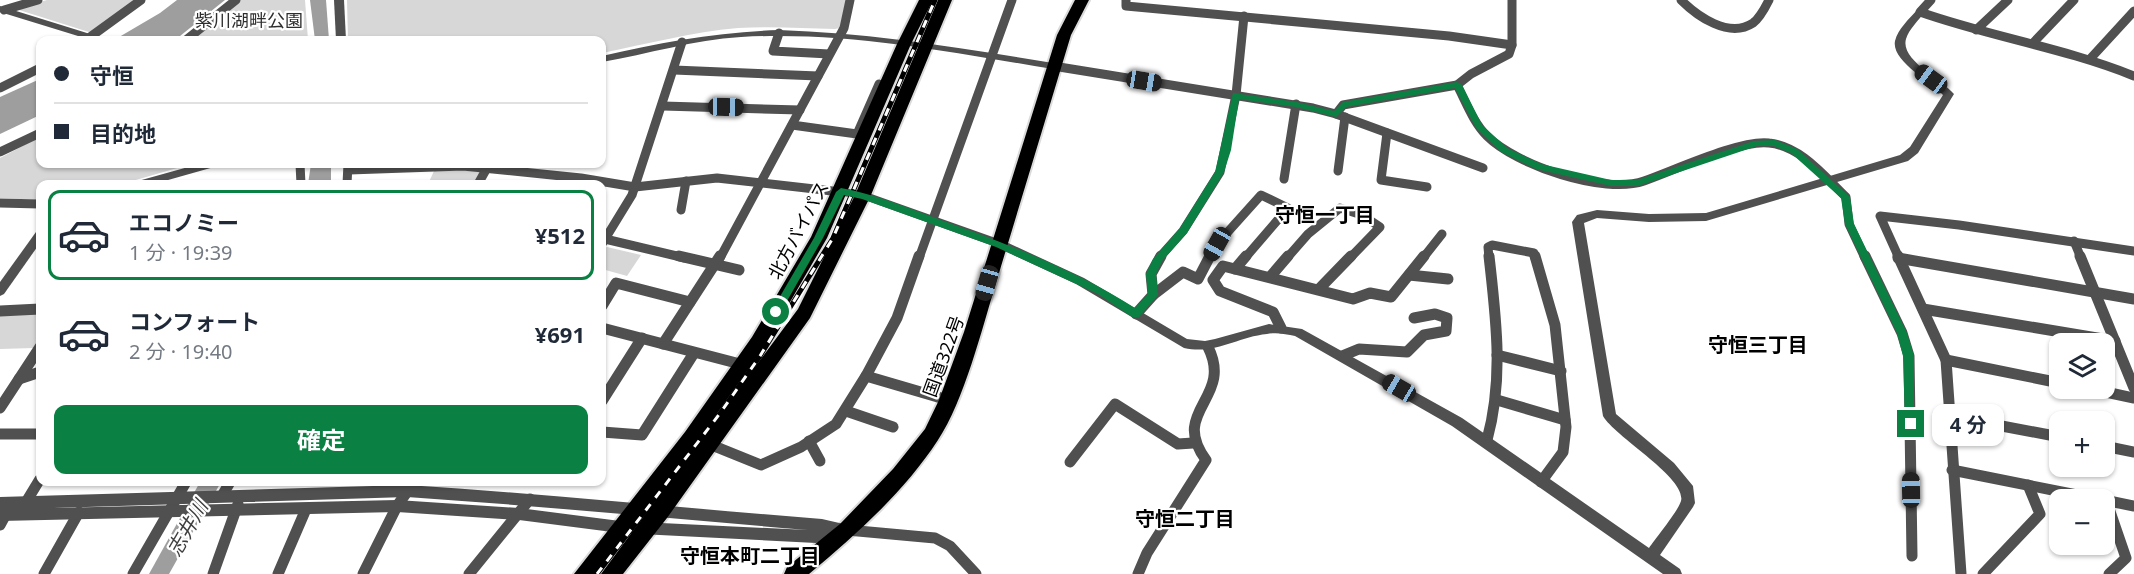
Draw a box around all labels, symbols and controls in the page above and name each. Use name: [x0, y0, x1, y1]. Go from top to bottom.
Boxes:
park label: 紫川湖畔公園: [195, 8, 303, 32]
text: 守恒: [90, 60, 134, 90]
car: [1911, 61, 1951, 97]
car: [1125, 69, 1163, 93]
car: [708, 98, 744, 116]
text: 目的地: [90, 118, 156, 148]
street label: 北方バイパス: [762, 177, 834, 283]
district label: 守恒一丁目: [1275, 201, 1375, 228]
text: エコノミー: [129, 207, 239, 237]
icon: car: [57, 208, 111, 262]
text: ¥512: [535, 220, 585, 250]
car: [1200, 224, 1234, 264]
text: 1 分 · 19:39: [129, 239, 233, 266]
car: [973, 263, 1001, 303]
route start: [762, 298, 789, 325]
text: コンフォート: [129, 306, 260, 336]
icon: car: [57, 307, 111, 361]
street label: 国道322号: [917, 312, 969, 400]
text: ¥691: [535, 319, 585, 349]
district label: 守恒三丁目: [1708, 331, 1808, 358]
map controls: [2049, 333, 2115, 555]
button: layers: [2049, 333, 2115, 399]
text: 2 分 · 19:40: [129, 338, 233, 365]
car: [1379, 371, 1419, 405]
callout: 4 分: [1932, 403, 2004, 445]
button: 確定: [54, 405, 588, 474]
route end: [1897, 410, 1924, 437]
text: 4 分: [1950, 411, 1986, 438]
button: +: [2049, 411, 2115, 477]
car: [1902, 472, 1920, 508]
button: −: [2049, 489, 2115, 555]
water label: 志井川: [160, 494, 215, 561]
district label: 守恒二丁目: [1135, 505, 1235, 532]
district label: 守恒本町二丁目: [680, 542, 820, 569]

